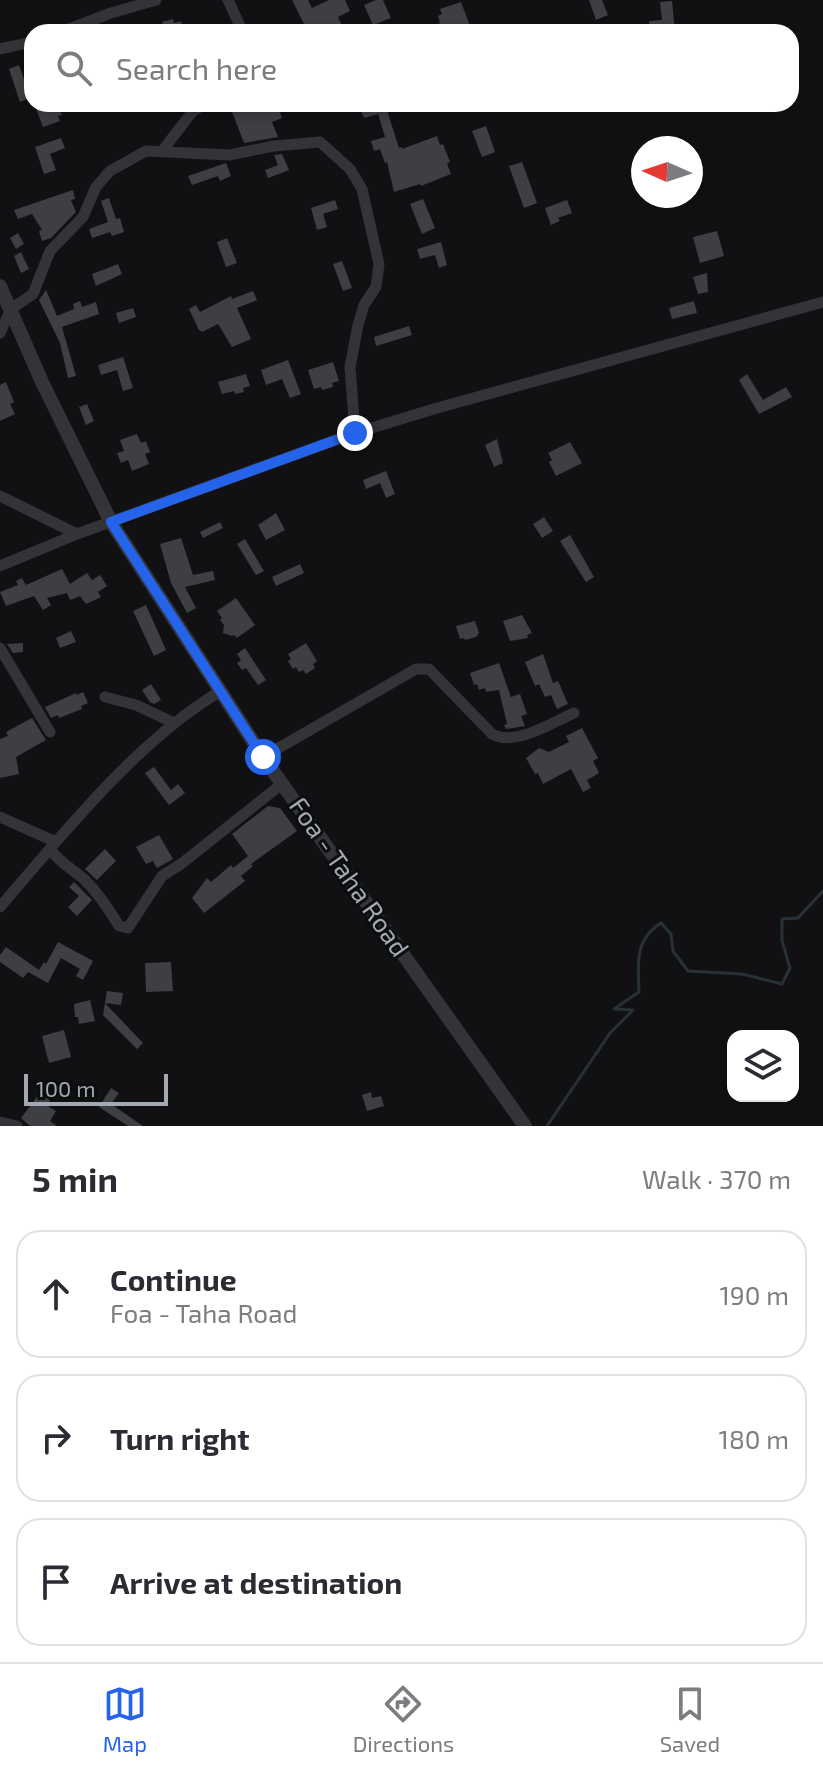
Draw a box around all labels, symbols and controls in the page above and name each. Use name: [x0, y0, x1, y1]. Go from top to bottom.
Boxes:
search box: [24, 24, 799, 112]
icon: search: [52, 46, 96, 90]
text: Search here: [116, 50, 277, 86]
north arrow: [631, 136, 703, 208]
route end: [337, 415, 373, 451]
route start: [245, 739, 281, 775]
street label: Foa - Taha Road: [284, 791, 417, 962]
map controls: [727, 1030, 799, 1102]
button: layers: [727, 1030, 799, 1102]
scale bar: [24, 1070, 168, 1106]
text: 100 m: [36, 1075, 95, 1101]
text: 5 min: [32, 1158, 118, 1199]
text: Walk · 370 m: [642, 1163, 791, 1194]
text: Continue: [110, 1261, 237, 1297]
icon: ahead: [34, 1272, 78, 1316]
text: 190 m: [720, 1279, 789, 1310]
text: Foa - Taha Road: [110, 1297, 297, 1328]
icon: right: [34, 1416, 78, 1460]
text: Turn right: [110, 1420, 250, 1456]
text: 180 m: [719, 1423, 789, 1454]
icon: arrive: [34, 1560, 78, 1604]
text: Arrive at destination: [110, 1564, 402, 1600]
tab: Map: [103, 1682, 147, 1756]
tab: Directions: [353, 1682, 454, 1756]
tab: Saved: [660, 1682, 720, 1756]

